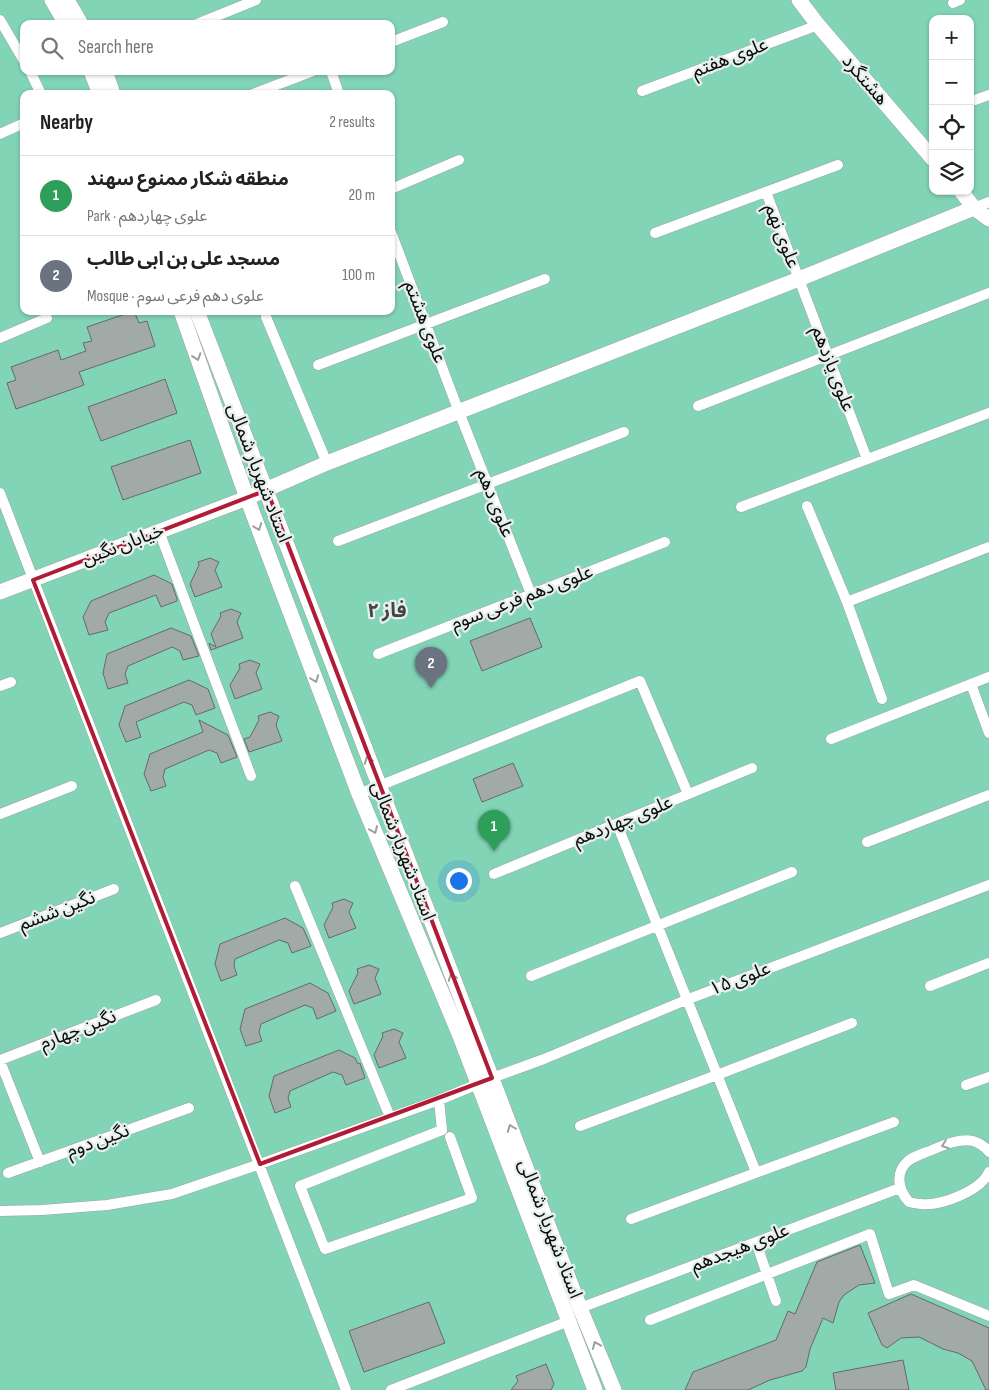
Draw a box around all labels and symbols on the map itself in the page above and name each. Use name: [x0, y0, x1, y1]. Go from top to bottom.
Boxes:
street label: علوی هفتم: [689, 33, 772, 85]
street label: هشتگرد: [837, 50, 893, 110]
street label: علوی نهم: [757, 201, 805, 272]
street label: علوی هشتم: [397, 277, 451, 367]
street label: علوی یازدهم: [804, 323, 860, 416]
one-way arrow: [191, 352, 201, 361]
street label: استاد شهریار شمالی: [222, 400, 296, 546]
street label: علوی دهم: [469, 465, 519, 542]
street label: خیابان نگین: [79, 519, 167, 571]
one-way arrow: [252, 522, 262, 531]
street label: علوی دهم فرعی سوم: [448, 560, 597, 638]
district label: فاز ۲: [367, 599, 407, 623]
pin: 2: [415, 647, 447, 688]
one-way arrow: [309, 674, 320, 683]
one-way arrow: [364, 756, 374, 765]
street label: استاد شهریار شمالی: [366, 778, 440, 924]
street label: علوی چهاردهم: [570, 791, 677, 853]
pin: 1: [478, 810, 510, 851]
one-way arrow: [368, 825, 379, 834]
your location: [446, 868, 472, 894]
street label: نگین ششم: [15, 886, 99, 938]
street label: علوی ۱۵: [706, 957, 774, 1001]
one-way arrow: [448, 973, 458, 982]
street label: نگین چهارم: [36, 1005, 120, 1057]
street label: نگین دوم: [63, 1119, 133, 1165]
one-way arrow: [507, 1125, 517, 1133]
one-way arrow: [941, 1139, 949, 1149]
street label: استاد شهریار شمالی: [513, 1156, 587, 1302]
street label: علوی هیجدهم: [688, 1219, 793, 1279]
one-way arrow: [591, 1341, 602, 1350]

